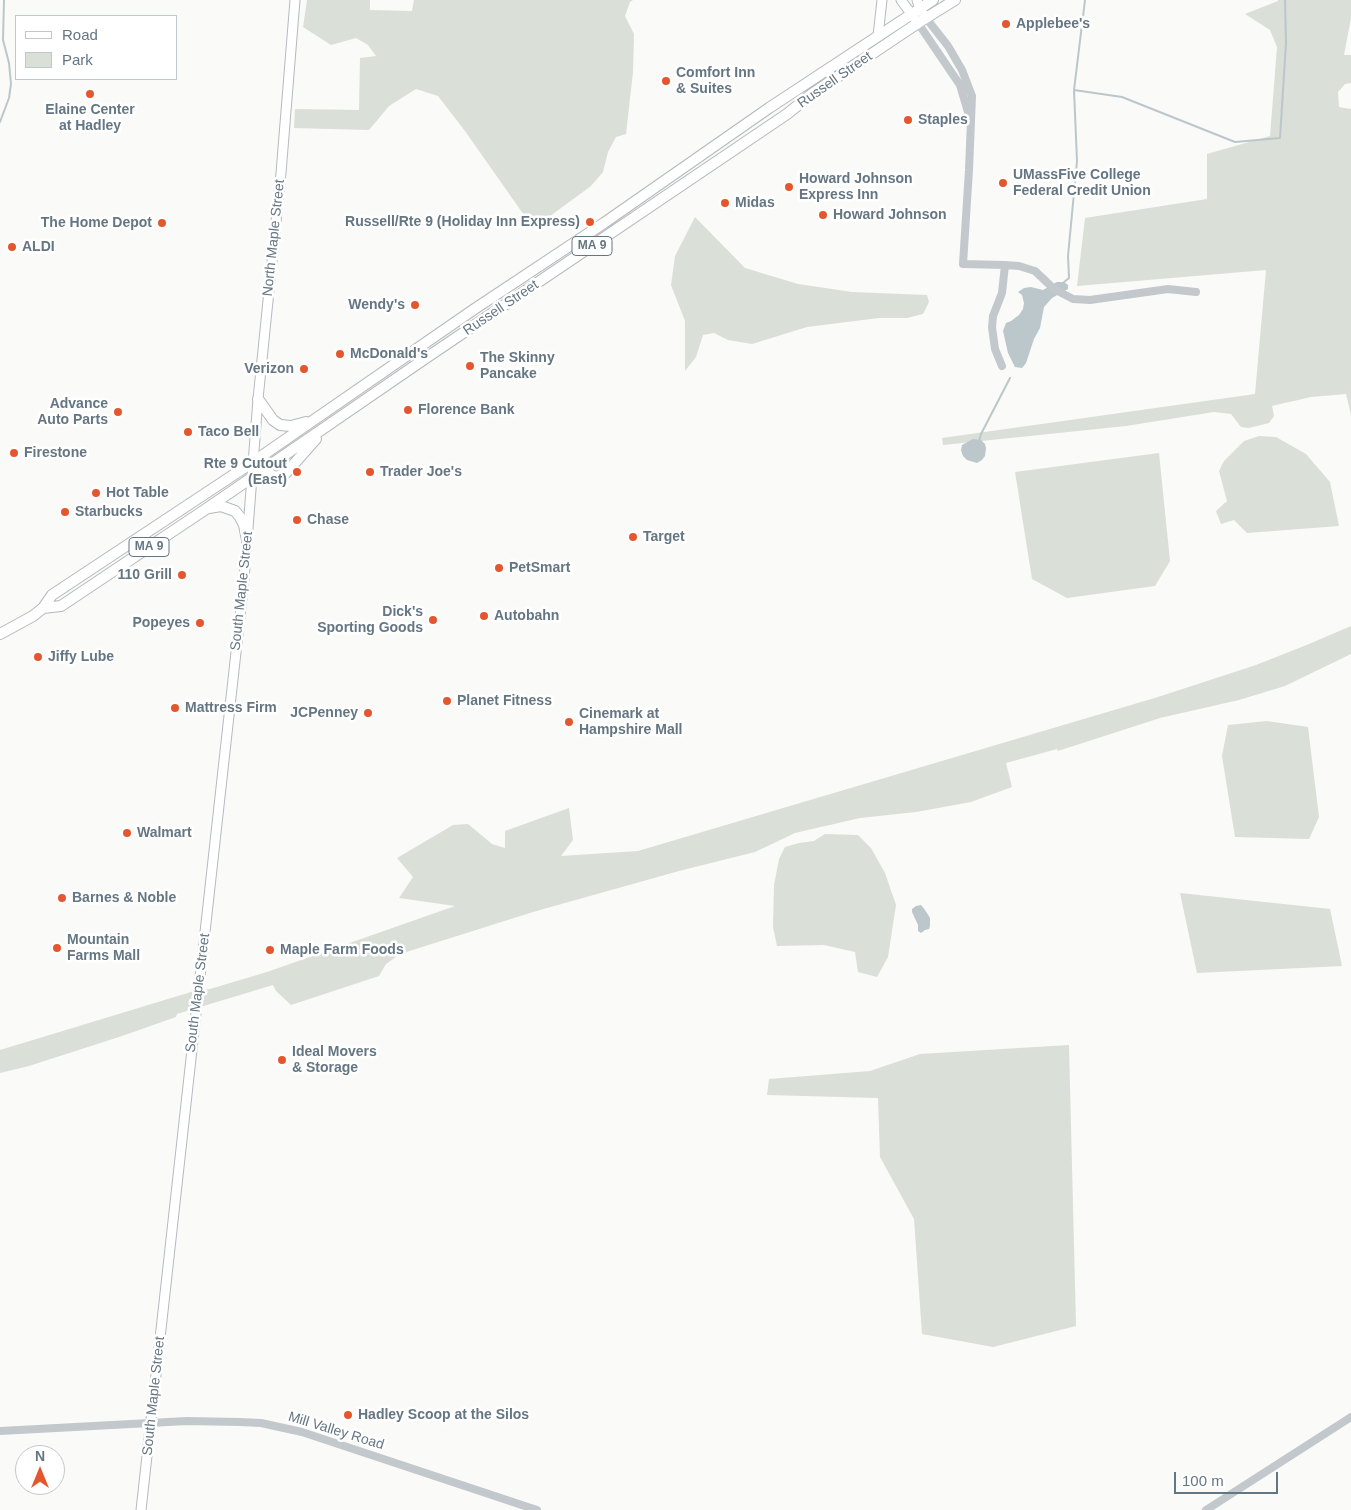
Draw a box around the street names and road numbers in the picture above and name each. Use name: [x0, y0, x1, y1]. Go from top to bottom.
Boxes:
street label: Russell Street: [794, 48, 876, 112]
street label: North Maple Street: [260, 179, 288, 297]
road number: MA 9: [572, 237, 612, 256]
street label: Russell Street: [460, 277, 542, 339]
street label: South Maple Street: [227, 531, 257, 651]
road number: MA 9: [129, 538, 169, 556]
street label: South Maple Street: [182, 932, 214, 1054]
street label: South Maple Street: [139, 1336, 169, 1456]
street label: Mill Valley Road: [286, 1408, 386, 1454]

